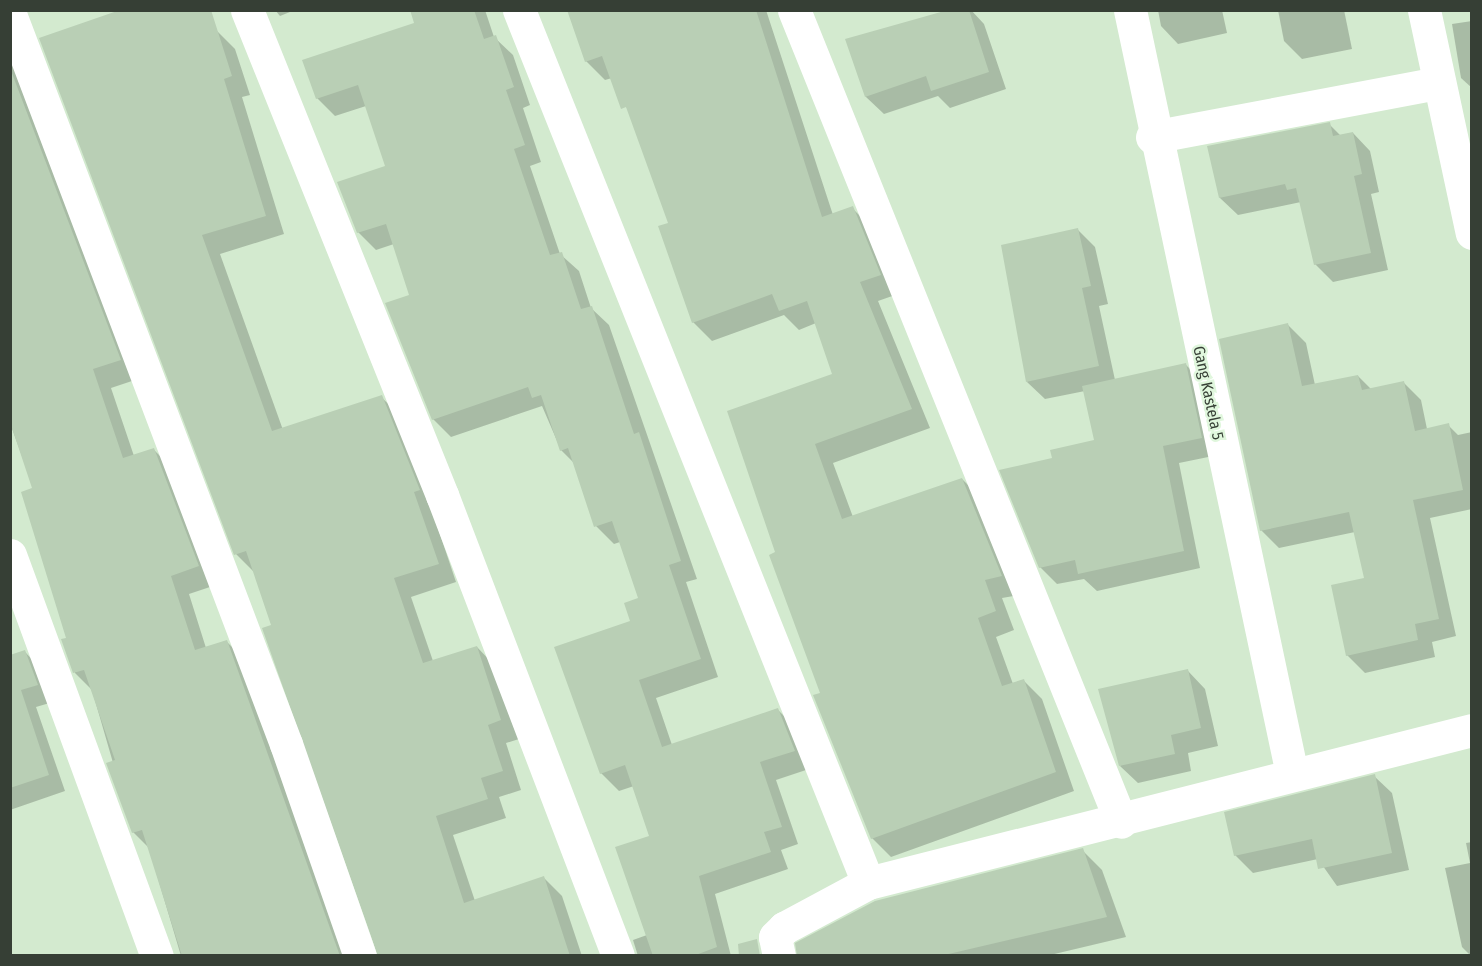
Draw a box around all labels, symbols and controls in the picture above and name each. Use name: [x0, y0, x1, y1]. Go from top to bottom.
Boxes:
street label: Gang Kastela 5: [1189, 344, 1227, 442]

